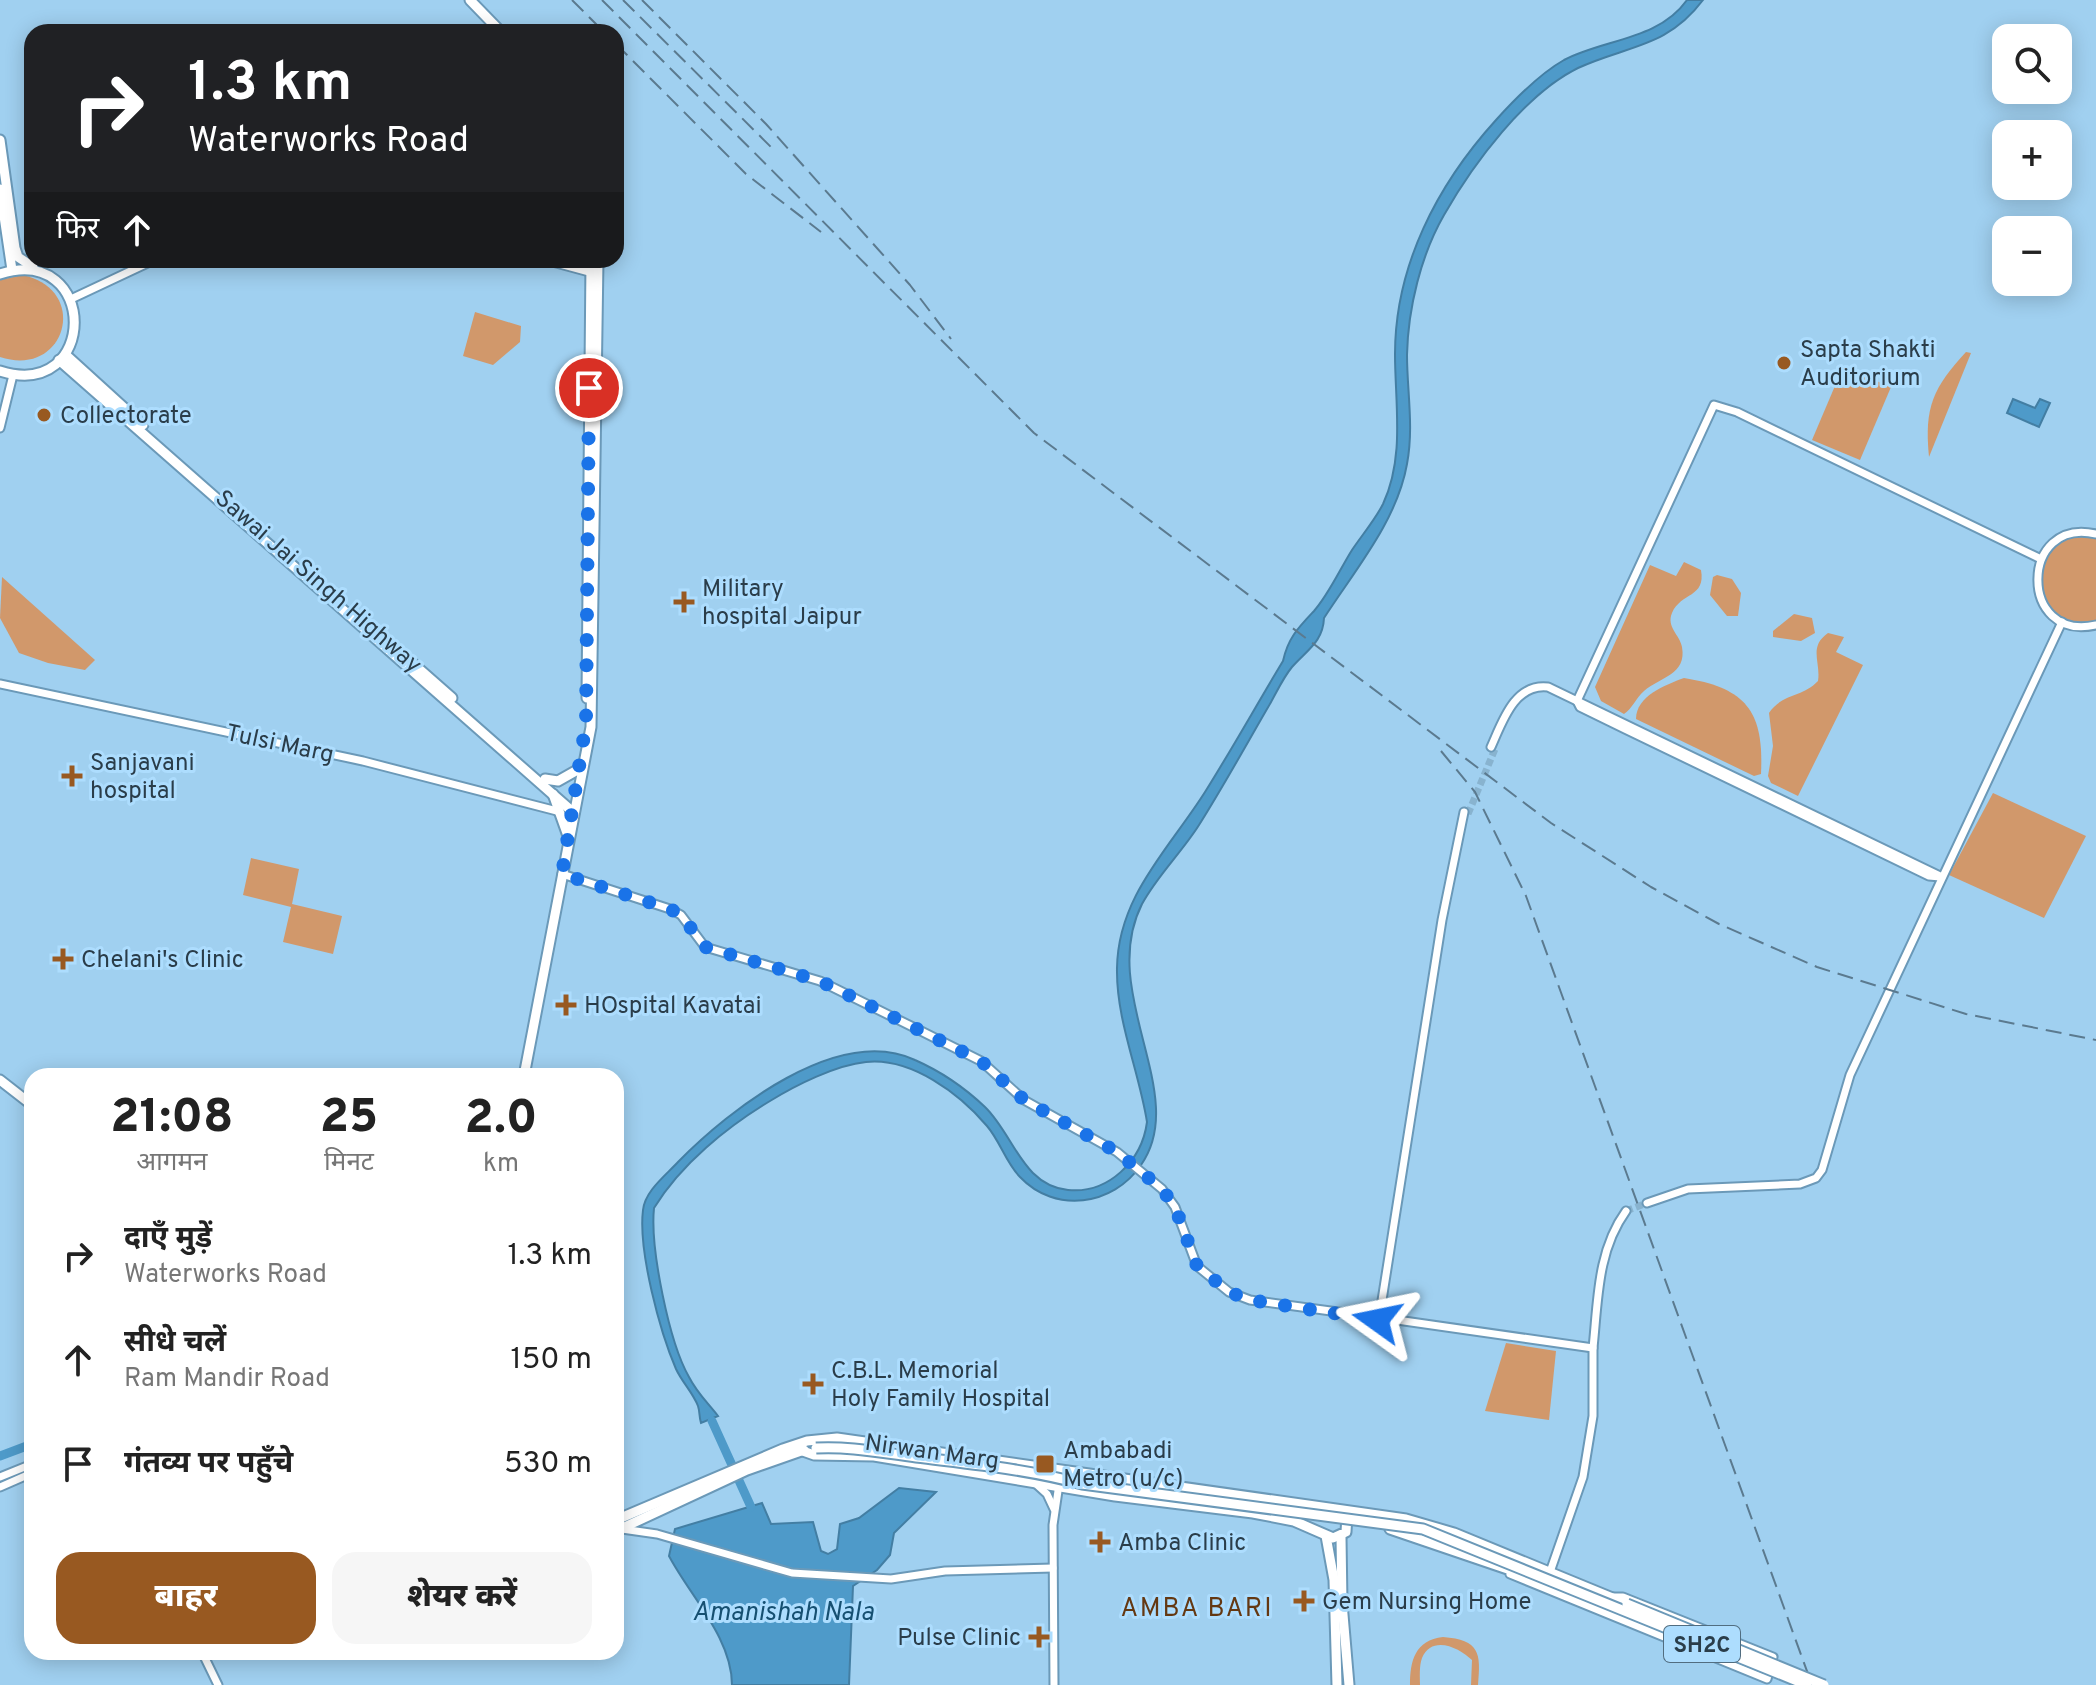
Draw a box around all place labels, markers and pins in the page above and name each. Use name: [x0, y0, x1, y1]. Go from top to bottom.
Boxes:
place label: Sapta Shakti Auditorium: [1800, 336, 1936, 394]
pin: [555, 354, 623, 422]
marker: Sapta Shakti Auditorium: [1775, 354, 1793, 372]
place label: Collectorate: [60, 402, 192, 432]
marker: Collectorate: [35, 406, 53, 424]
place label: Military hospital Jaipur: [702, 575, 862, 633]
marker: Military hospital Jaipur: [673, 591, 695, 613]
place label: Sanjavani hospital: [90, 749, 195, 807]
marker: Sanjavani hospital: [61, 765, 83, 787]
place label: Chelani's Clinic: [81, 946, 244, 976]
marker: Chelani's Clinic: [52, 948, 74, 970]
place label: HOspital Kavatai: [584, 992, 762, 1022]
marker: HOspital Kavatai: [555, 994, 577, 1016]
place label: C.B.L. Memorial Holy Family Hospital: [831, 1357, 1050, 1415]
marker: C.B.L. Memorial Holy Family Hospital: [802, 1373, 824, 1395]
place label: Ambabadi Metro (u/c): [1063, 1437, 1183, 1495]
marker: Ambabadi Metro (u/c): [1034, 1453, 1056, 1475]
place label: Amba Clinic: [1118, 1529, 1246, 1559]
marker: Amba Clinic: [1089, 1531, 1111, 1553]
place label: Gem Nursing Home: [1322, 1588, 1532, 1618]
marker: Gem Nursing Home: [1293, 1590, 1315, 1612]
place label: Pulse Clinic: [897, 1624, 1021, 1654]
marker: Pulse Clinic: [1028, 1626, 1050, 1648]

